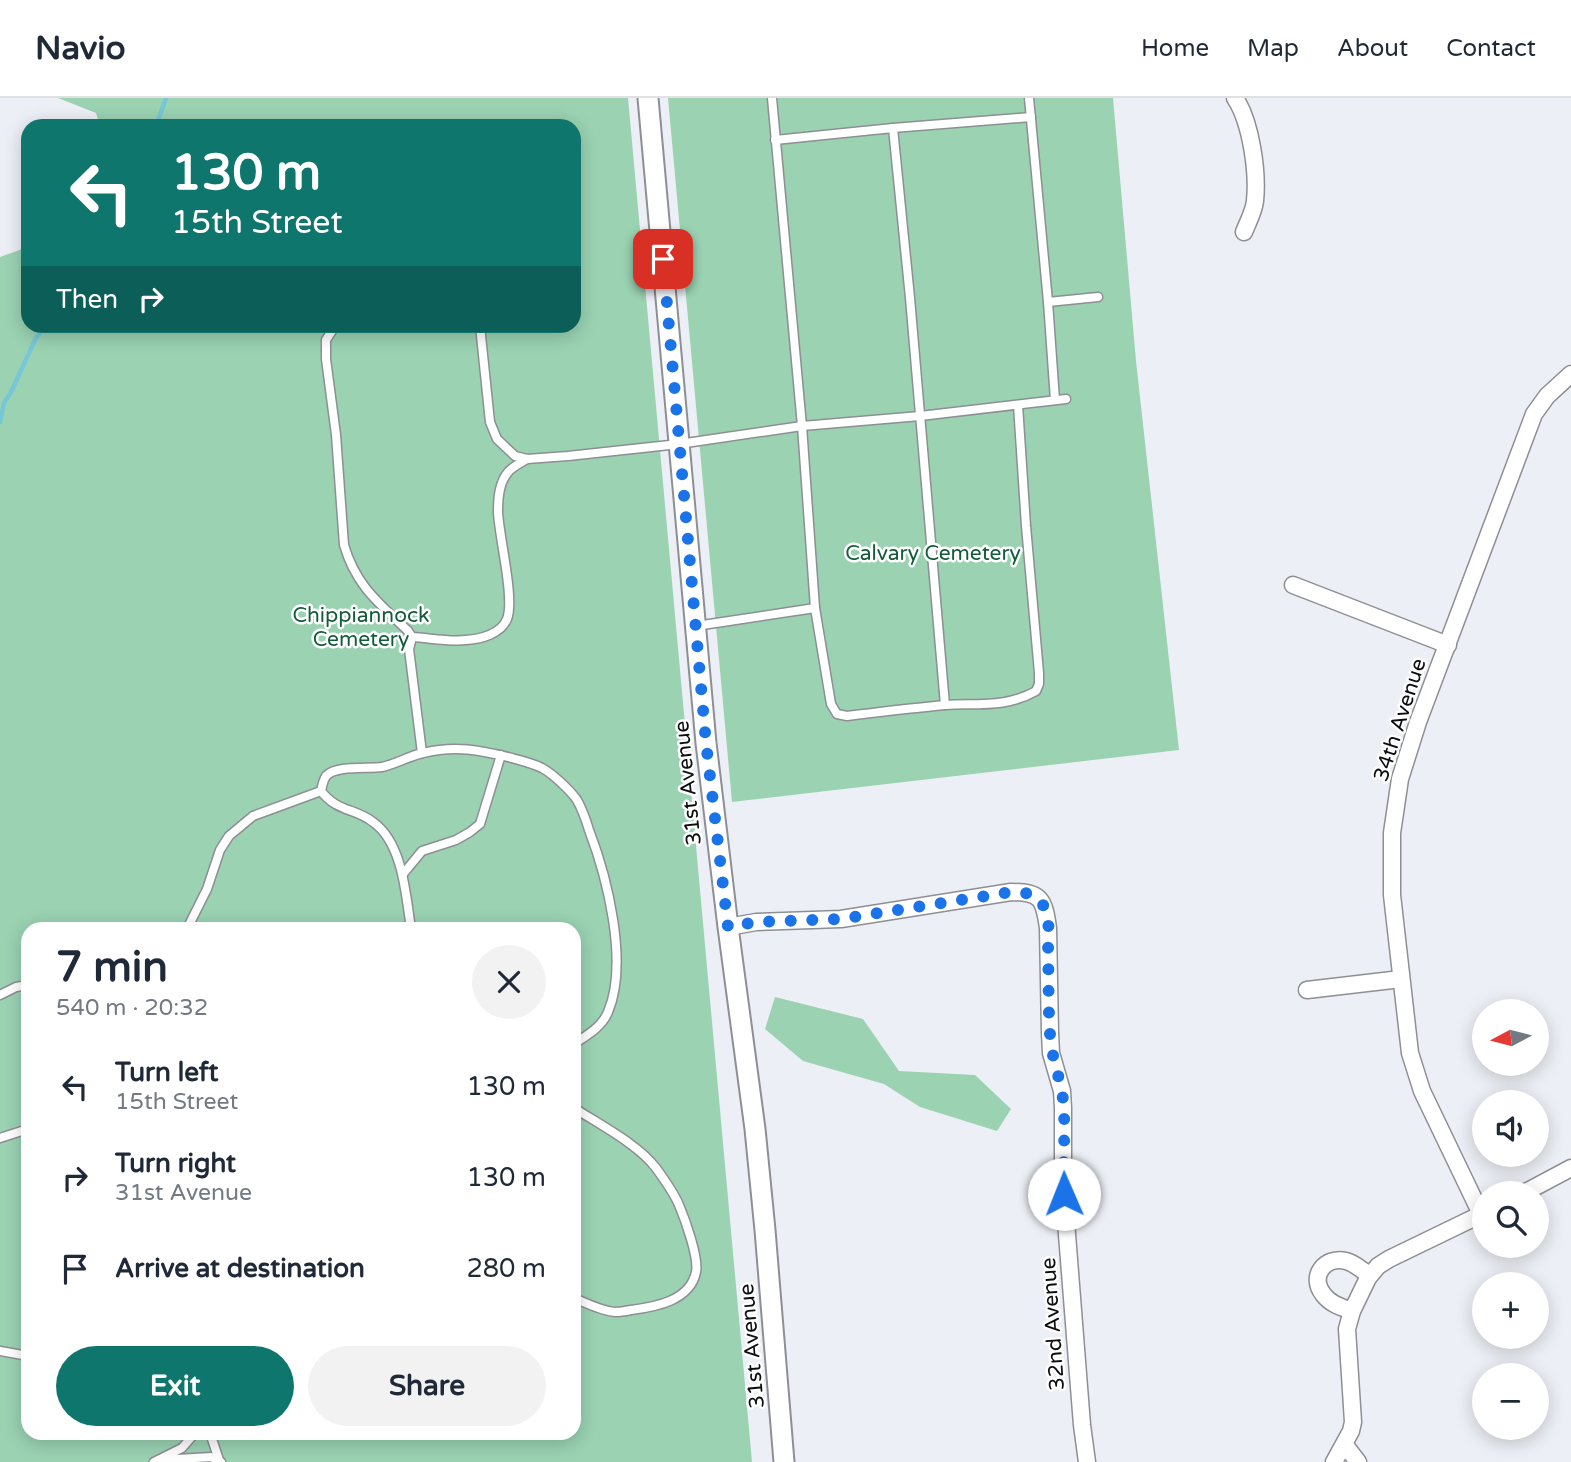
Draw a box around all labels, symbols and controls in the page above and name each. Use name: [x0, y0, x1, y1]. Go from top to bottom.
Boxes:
text: Navio: [35, 29, 126, 68]
text: Home: [1141, 34, 1209, 63]
text: Map: [1247, 34, 1299, 63]
text: About: [1337, 34, 1408, 63]
text: Contact: [1446, 34, 1536, 63]
text: 130 m: [171, 144, 321, 203]
icon: left: [56, 147, 147, 238]
text: 15th Street: [171, 204, 343, 242]
pin: [633, 229, 693, 289]
icon: arrive: [644, 240, 682, 278]
icon: right: [132, 280, 170, 318]
text: Then: [56, 284, 118, 315]
park label: Calvary Cemetery: [845, 541, 1021, 566]
park label: Chippiannock Cemetery: [292, 603, 430, 652]
street label: 34th Avenue: [1368, 655, 1432, 785]
street label: 31st Avenue: [669, 719, 707, 846]
text: 7 min: [56, 942, 168, 993]
button: close: [472, 945, 546, 1019]
text: 540 m · 20:32: [56, 994, 208, 1022]
north arrow: [1472, 999, 1549, 1076]
map controls: [1472, 999, 1549, 1440]
text: Turn left: [115, 1057, 218, 1088]
icon: left: [56, 1068, 94, 1106]
text: 130 m: [466, 1071, 546, 1102]
text: 15th Street: [115, 1088, 238, 1116]
button: sound: [1472, 1090, 1549, 1167]
text: Turn right: [115, 1148, 236, 1179]
position arrow: [1027, 1157, 1101, 1231]
icon: right: [56, 1159, 94, 1197]
text: 130 m: [466, 1162, 546, 1193]
text: 31st Avenue: [115, 1179, 252, 1207]
button: search: [1472, 1181, 1549, 1258]
icon: arrive: [56, 1250, 94, 1288]
text: Arrive at destination: [115, 1253, 365, 1284]
text: 280 m: [466, 1253, 546, 1284]
street label: 32nd Avenue: [1036, 1257, 1070, 1391]
button: +: [1472, 1272, 1549, 1349]
street label: 31st Avenue: [734, 1283, 770, 1409]
button: Exit: [56, 1346, 294, 1426]
button: Share: [308, 1346, 546, 1426]
button: −: [1472, 1363, 1549, 1440]

